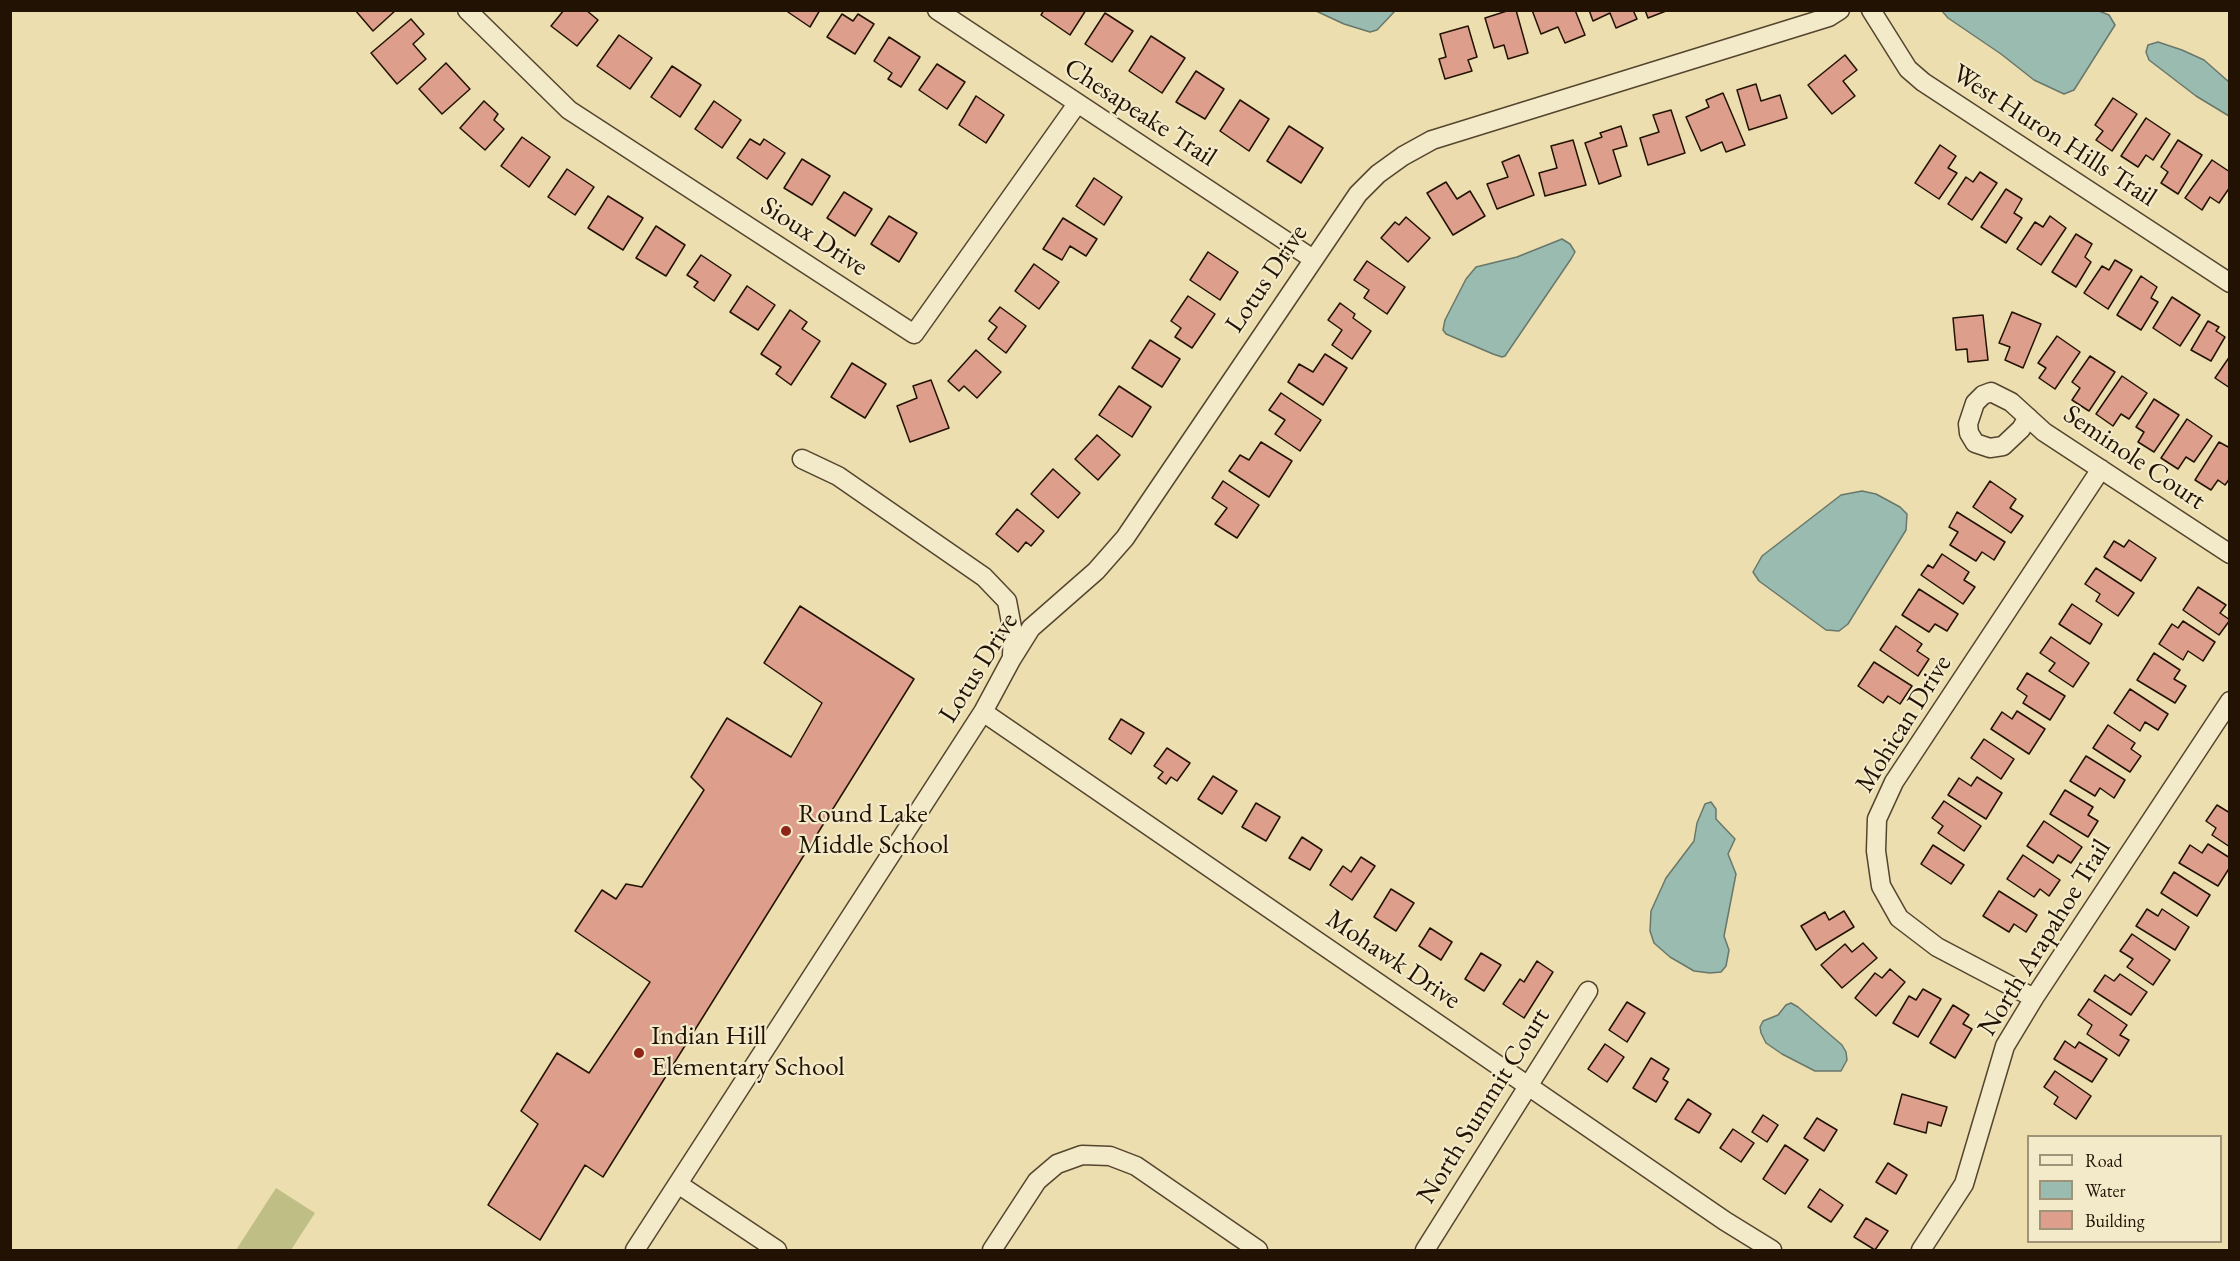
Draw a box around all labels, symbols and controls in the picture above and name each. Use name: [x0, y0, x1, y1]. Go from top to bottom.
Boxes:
street label: Chesapeake Trail: [1058, 52, 1222, 174]
street label: West Huron Hills Trail: [1946, 58, 2162, 214]
street label: Sioux Drive: [754, 190, 874, 284]
street label: Lotus Drive: [1219, 219, 1315, 339]
street label: Seminole Court: [2057, 399, 2211, 517]
street label: Lotus Drive: [933, 607, 1025, 729]
street label: Mohican Drive: [1849, 649, 1959, 799]
place label: Round Lake Middle School: [798, 799, 949, 862]
marker: Round Lake Middle School: [779, 824, 793, 838]
street label: North Arapahoe Trail: [1971, 834, 2119, 1042]
street label: Mohawk Drive: [1320, 903, 1466, 1017]
street label: North Summit Court: [1411, 1002, 1557, 1210]
place label: Indian Hill Elementary School: [651, 1021, 845, 1084]
marker: Indian Hill Elementary School: [632, 1046, 646, 1060]
legend: [2027, 1135, 2222, 1243]
text: Road: [2085, 1149, 2123, 1172]
text: Water: [2085, 1179, 2126, 1202]
text: Building: [2085, 1209, 2145, 1232]

